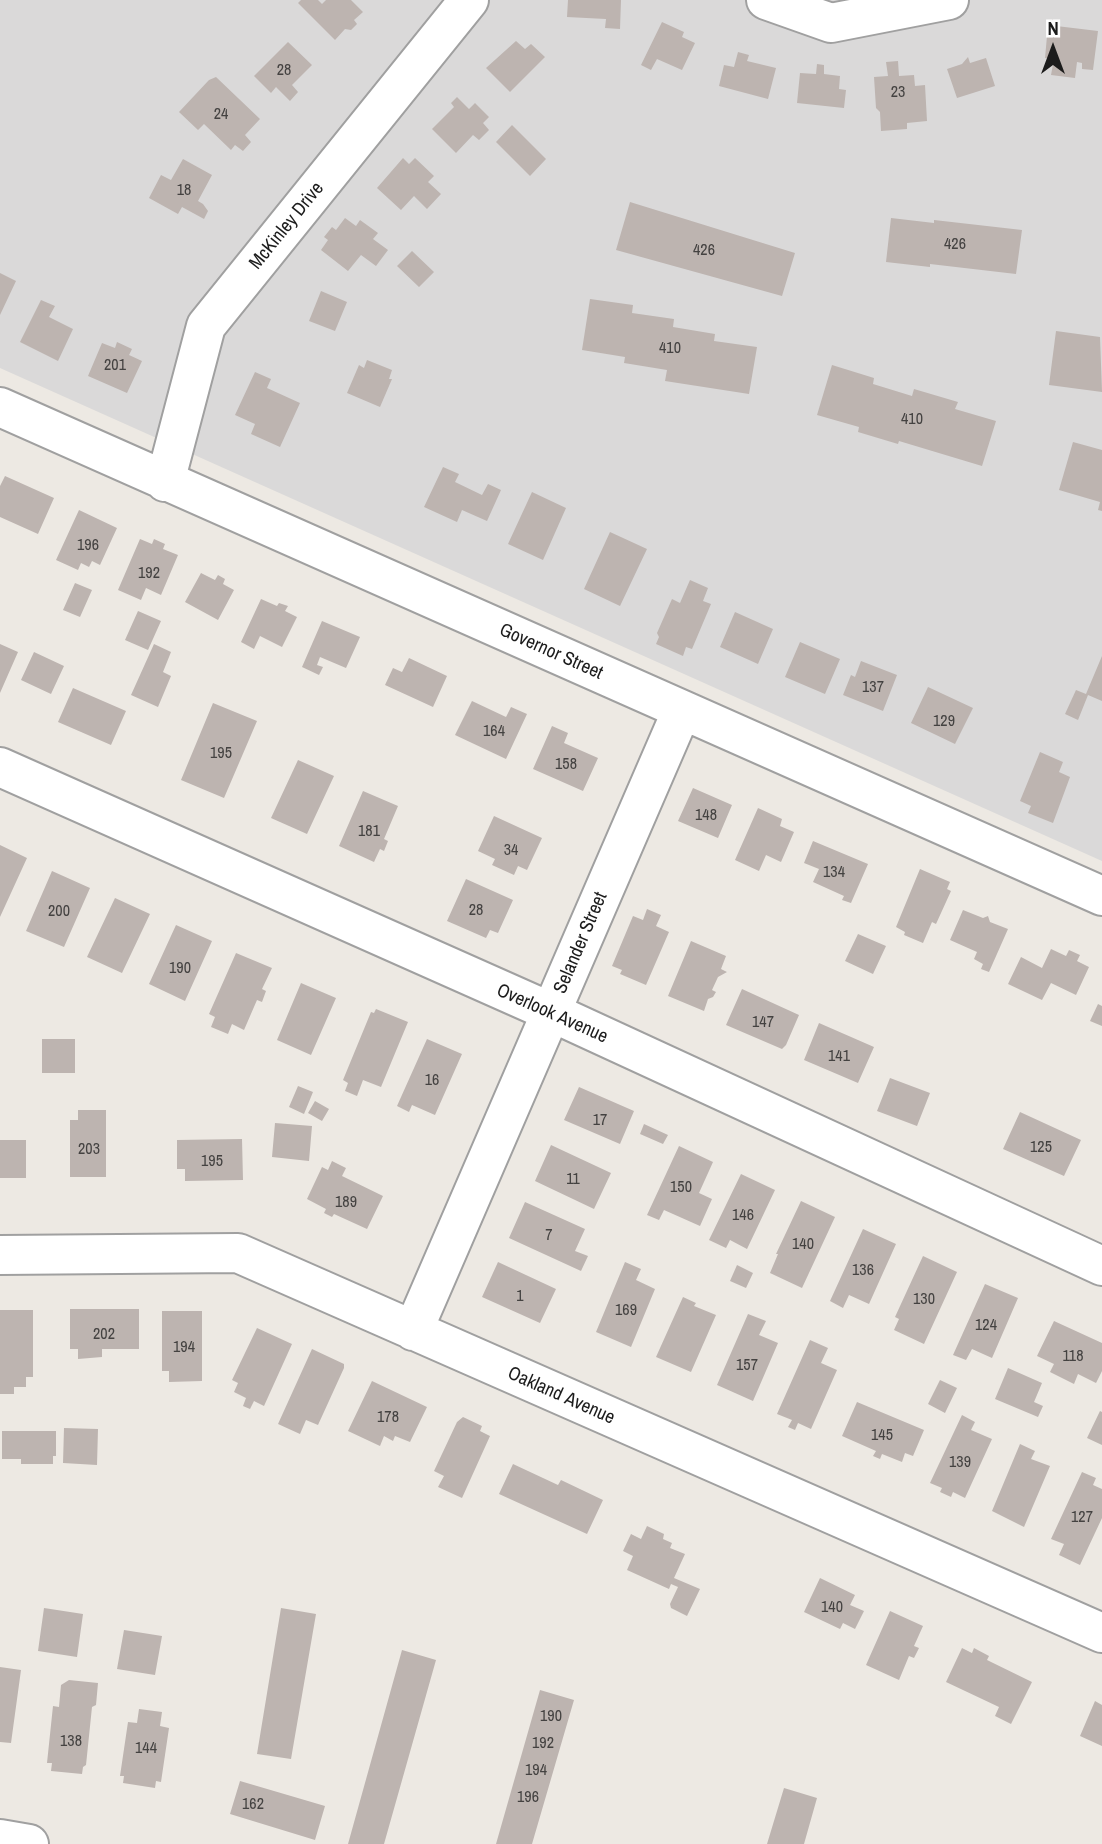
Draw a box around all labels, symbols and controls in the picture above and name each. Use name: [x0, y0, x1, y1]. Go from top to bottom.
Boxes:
north arrow: [1018, 14, 1088, 84]
text: N: [1047, 15, 1059, 41]
house number: 28: [277, 61, 291, 81]
house number: 23: [891, 83, 905, 103]
house number: 24: [214, 105, 228, 125]
street label: McKinley Drive: [245, 178, 329, 274]
house number: 18: [177, 181, 191, 201]
house number: 426: [944, 235, 966, 255]
house number: 426: [693, 241, 715, 261]
house number: 410: [659, 339, 681, 359]
house number: 201: [104, 356, 126, 376]
house number: 410: [901, 410, 923, 430]
house number: 196: [77, 536, 99, 556]
house number: 192: [138, 564, 160, 584]
street label: Governor Street: [496, 619, 606, 685]
house number: 137: [862, 678, 884, 698]
house number: 129: [933, 712, 955, 732]
house number: 164: [483, 722, 505, 742]
house number: 195: [210, 744, 232, 764]
house number: 158: [555, 755, 577, 775]
house number: 148: [695, 806, 717, 826]
house number: 181: [358, 822, 380, 842]
house number: 34: [504, 841, 518, 861]
house number: 134: [823, 863, 845, 883]
street label: Selander Street: [549, 889, 613, 997]
house number: 28: [469, 901, 483, 921]
house number: 200: [48, 902, 70, 922]
house number: 190: [169, 959, 191, 979]
street label: Overlook Avenue: [493, 979, 611, 1049]
house number: 147: [752, 1013, 774, 1033]
house number: 141: [828, 1047, 850, 1067]
house number: 16: [425, 1071, 439, 1091]
house number: 17: [593, 1111, 607, 1131]
house number: 125: [1030, 1138, 1052, 1158]
house number: 203: [78, 1140, 100, 1160]
house number: 195: [201, 1152, 223, 1172]
house number: 11: [566, 1170, 580, 1190]
house number: 150: [670, 1178, 692, 1198]
house number: 189: [335, 1193, 357, 1213]
house number: 146: [732, 1206, 754, 1226]
house number: 7: [545, 1226, 553, 1246]
house number: 140: [792, 1235, 814, 1255]
house number: 136: [852, 1261, 874, 1281]
house number: 1: [516, 1287, 524, 1307]
house number: 130: [913, 1290, 935, 1310]
house number: 169: [615, 1301, 637, 1321]
house number: 124: [975, 1316, 997, 1336]
house number: 202: [93, 1325, 115, 1345]
house number: 194: [173, 1338, 195, 1358]
house number: 118: [1063, 1347, 1083, 1367]
house number: 157: [736, 1356, 758, 1376]
street label: Oakland Avenue: [504, 1362, 618, 1430]
house number: 178: [377, 1408, 399, 1428]
house number: 145: [871, 1426, 893, 1446]
house number: 139: [949, 1453, 971, 1473]
house number: 127: [1071, 1508, 1093, 1528]
house number: 140: [821, 1598, 843, 1618]
house number: 190: [540, 1707, 562, 1727]
house number: 138: [60, 1732, 82, 1752]
house number: 192: [532, 1734, 554, 1754]
house number: 144: [135, 1739, 157, 1759]
house number: 194: [525, 1761, 547, 1781]
house number: 196: [517, 1788, 539, 1808]
house number: 162: [242, 1795, 264, 1815]

